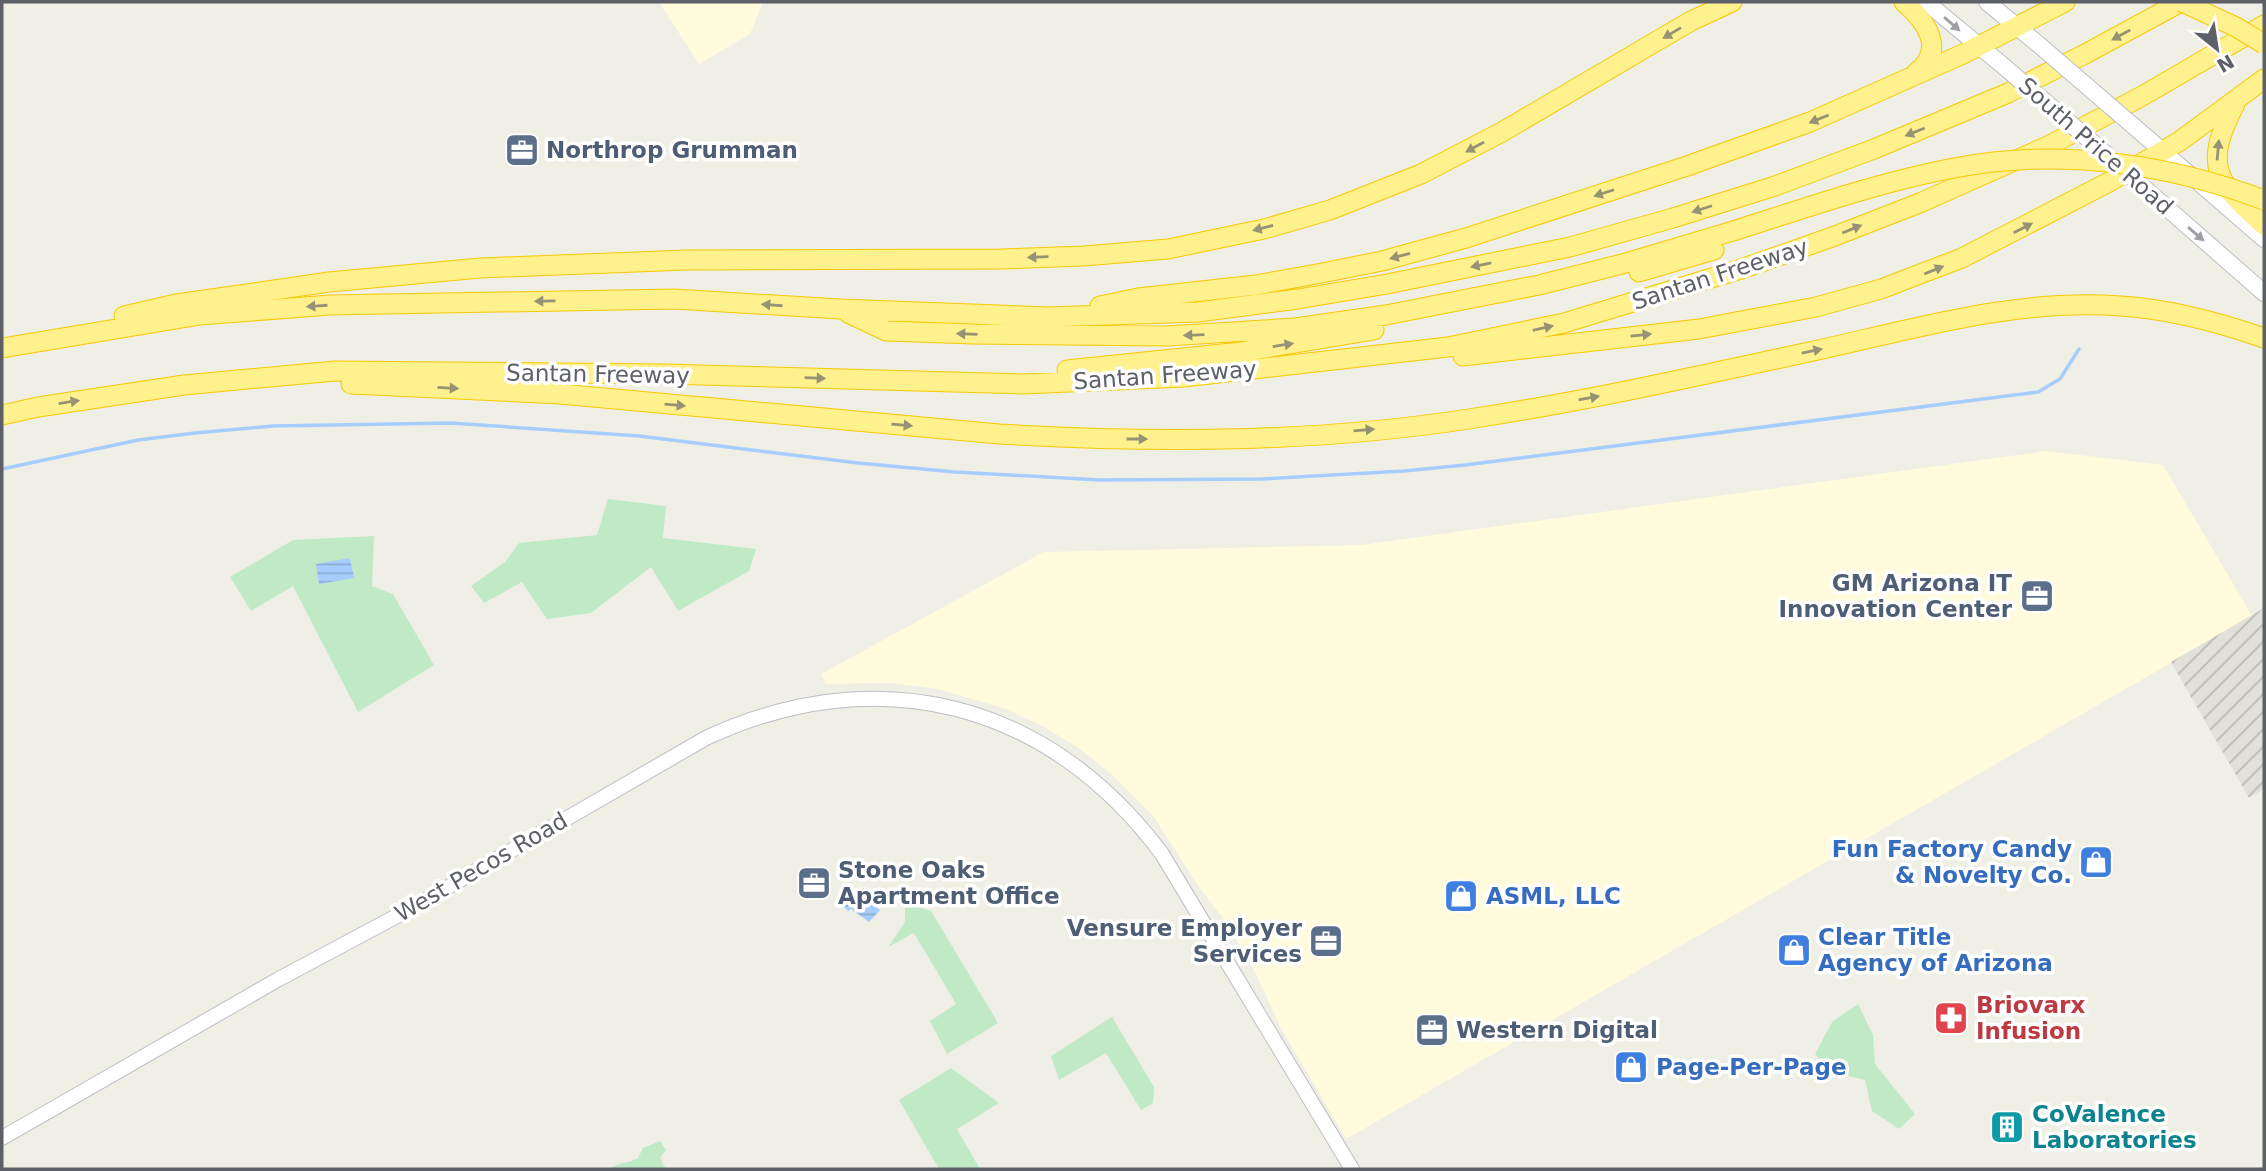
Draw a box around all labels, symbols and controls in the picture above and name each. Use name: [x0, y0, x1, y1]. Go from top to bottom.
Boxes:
north arrow: [2182, 14, 2252, 84]
one-way arrow: [1943, 16, 1961, 32]
one-way arrow: [1662, 26, 1681, 39]
one-way arrow: [2110, 28, 2130, 40]
text: N: [2213, 50, 2238, 77]
street label: South Price Road: [2014, 72, 2178, 220]
one-way arrow: [1808, 113, 1829, 124]
one-way arrow: [1905, 127, 1926, 138]
office icon: Northrop Grumman: [503, 131, 541, 169]
place label: Northrop Grumman: [546, 137, 798, 163]
one-way arrow: [2213, 139, 2224, 161]
one-way arrow: [1466, 141, 1485, 153]
one-way arrow: [1593, 188, 1614, 199]
one-way arrow: [1691, 205, 1712, 215]
one-way arrow: [2013, 222, 2033, 233]
one-way arrow: [1252, 223, 1274, 234]
one-way arrow: [1842, 224, 1863, 235]
one-way arrow: [2188, 226, 2205, 241]
street label: Santan Freeway: [1629, 233, 1811, 315]
one-way arrow: [1389, 251, 1411, 262]
one-way arrow: [1027, 252, 1049, 263]
one-way arrow: [1470, 260, 1492, 271]
one-way arrow: [1924, 264, 1945, 275]
one-way arrow: [534, 295, 556, 307]
one-way arrow: [761, 299, 783, 310]
one-way arrow: [306, 301, 328, 312]
one-way arrow: [1532, 322, 1554, 333]
one-way arrow: [955, 328, 977, 339]
one-way arrow: [1630, 329, 1652, 340]
one-way arrow: [1183, 330, 1205, 341]
one-way arrow: [1272, 339, 1294, 350]
one-way arrow: [1801, 346, 1823, 357]
street label: Santan Freeway: [1073, 356, 1257, 394]
street label: Santan Freeway: [506, 359, 690, 389]
one-way arrow: [804, 373, 826, 384]
one-way arrow: [437, 382, 459, 393]
one-way arrow: [1578, 392, 1600, 403]
one-way arrow: [58, 397, 80, 408]
one-way arrow: [664, 400, 686, 411]
one-way arrow: [891, 420, 913, 431]
one-way arrow: [1353, 424, 1375, 435]
one-way arrow: [1126, 433, 1148, 444]
place label: GM Arizona IT Innovation Center: [1779, 570, 2013, 622]
office icon: GM Arizona IT Innovation Center: [2018, 577, 2056, 615]
street label: West Pecos Road: [390, 807, 572, 927]
place label: Fun Factory Candy & Novelty Co.: [1832, 836, 2072, 888]
shop icon: Fun Factory Candy & Novelty Co.: [2077, 843, 2115, 881]
place label: Stone Oaks Apartment Office: [838, 857, 1060, 909]
office icon: Stone Oaks Apartment Office: [795, 864, 833, 902]
shop icon: ASML, LLC: [1442, 877, 1480, 915]
place label: ASML, LLC: [1486, 883, 1621, 909]
place label: Vensure Employer Services: [1067, 915, 1303, 967]
office icon: Vensure Employer Services: [1307, 922, 1345, 960]
place label: Clear Title Agency of Arizona: [1818, 924, 2053, 976]
shop icon: Clear Title Agency of Arizona: [1775, 931, 1813, 969]
place label: Briovarx Infusion: [1976, 992, 2085, 1044]
pharmacy icon: Briovarx Infusion: [1932, 999, 1970, 1037]
office icon: Western Digital: [1413, 1011, 1451, 1049]
place label: Western Digital: [1456, 1017, 1658, 1043]
shop icon: Page-Per-Page: [1612, 1048, 1650, 1086]
place label: Page-Per-Page: [1656, 1054, 1847, 1080]
place label: CoValence Laboratories: [2032, 1101, 2197, 1153]
building icon: CoValence Laboratories: [1988, 1108, 2026, 1146]

